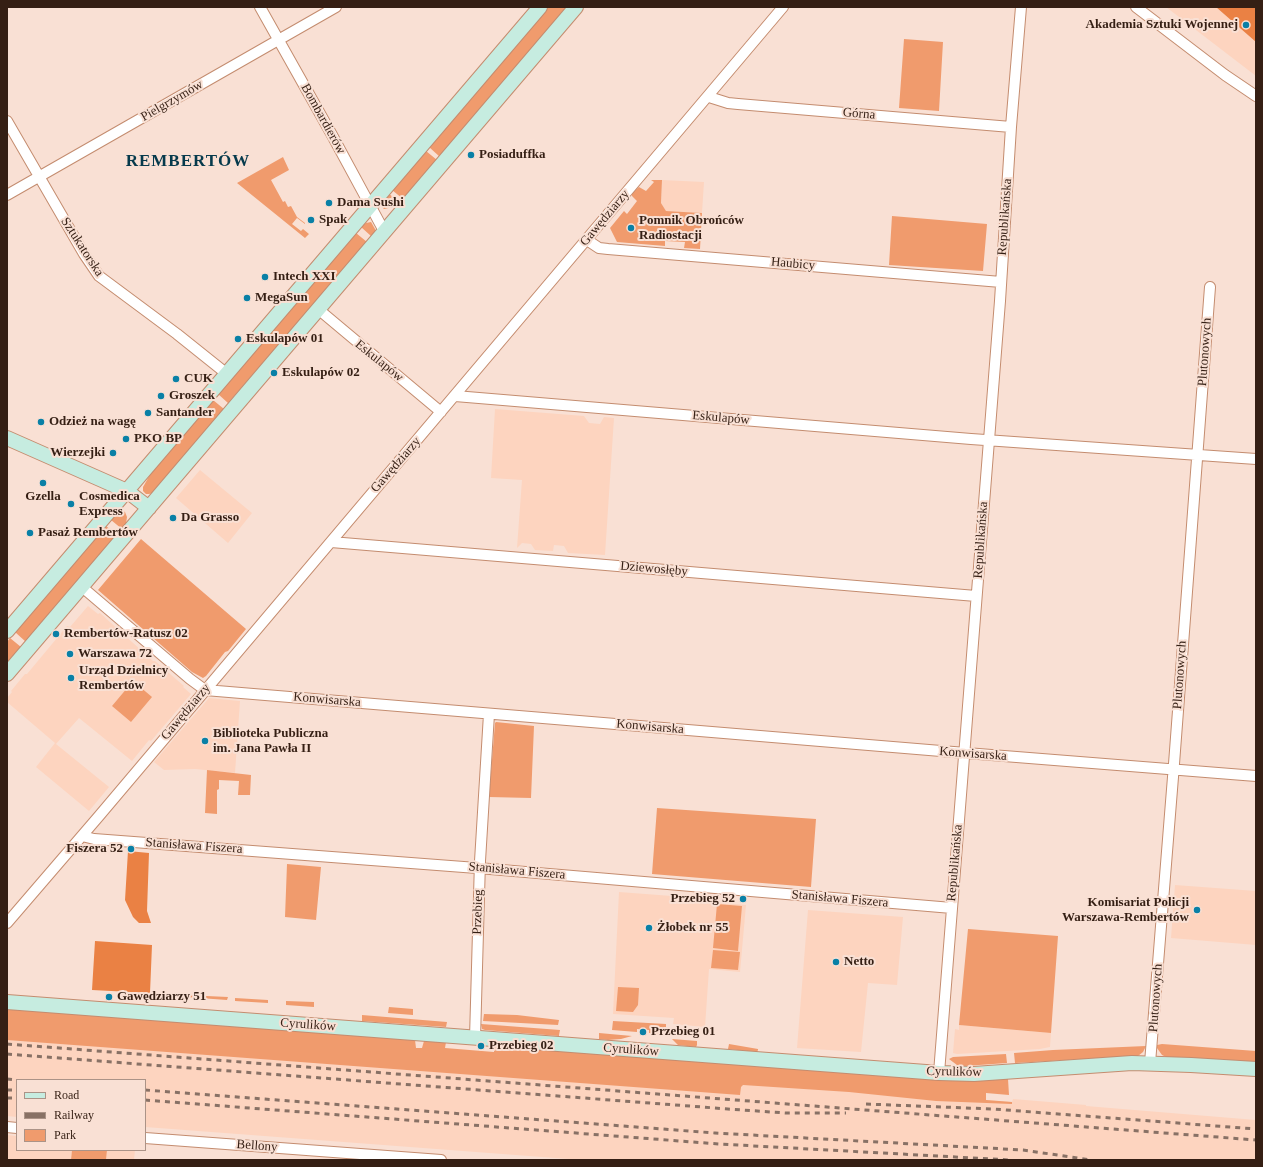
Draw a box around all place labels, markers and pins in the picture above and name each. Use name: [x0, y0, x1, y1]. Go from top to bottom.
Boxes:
place label: Akademia Sztuki Wojennej: [1086, 17, 1238, 33]
marker: Akademia Sztuki Wojennej: [1241, 20, 1251, 30]
place label: Posiaduffka: [479, 147, 545, 163]
marker: Posiaduffka: [466, 150, 476, 160]
place label: Dama Sushi: [337, 195, 404, 211]
marker: Dama Sushi: [324, 198, 334, 208]
place label: Spak: [319, 212, 347, 228]
place label: Pomnik Obrońców Radiostacji: [639, 213, 744, 244]
marker: Spak: [306, 215, 316, 225]
marker: Pomnik Obrońców Radiostacji: [626, 223, 636, 233]
place label: Intech XXI: [273, 269, 335, 285]
marker: Intech XXI: [260, 272, 270, 282]
place label: MegaSun: [255, 290, 308, 306]
marker: MegaSun: [242, 293, 252, 303]
place label: Eskulapów 01: [246, 331, 324, 347]
marker: Eskulapów 01: [233, 334, 243, 344]
place label: Eskulapów 02: [282, 365, 360, 381]
marker: Eskulapów 02: [269, 368, 279, 378]
place label: CUK: [184, 371, 213, 387]
marker: CUK: [171, 374, 181, 384]
place label: Groszek: [169, 388, 215, 404]
marker: Groszek: [156, 391, 166, 401]
place label: Santander: [156, 405, 214, 421]
marker: Santander: [143, 408, 153, 418]
place label: Odzież na wagę: [49, 414, 136, 430]
marker: Odzież na wagę: [36, 417, 46, 427]
place label: PKO BP: [134, 431, 182, 447]
marker: PKO BP: [121, 434, 131, 444]
place label: Wierzejki: [50, 445, 105, 461]
marker: Wierzejki: [108, 448, 118, 458]
marker: Gzella: [38, 478, 48, 488]
place label: Gzella: [25, 489, 61, 505]
place label: Cosmedica Express: [79, 489, 140, 520]
marker: Cosmedica Express: [66, 499, 76, 509]
place label: Da Grasso: [181, 510, 239, 526]
marker: Da Grasso: [168, 513, 178, 523]
place label: Pasaż Rembertów: [38, 525, 138, 541]
marker: Pasaż Rembertów: [25, 528, 35, 538]
place label: Rembertów-Ratusz 02: [64, 626, 188, 642]
marker: Rembertów-Ratusz 02: [51, 629, 61, 639]
place label: Warszawa 72: [78, 646, 152, 662]
marker: Warszawa 72: [65, 649, 75, 659]
place label: Urząd Dzielnicy Rembertów: [79, 663, 168, 694]
marker: Urząd Dzielnicy Rembertów: [66, 673, 76, 683]
place label: Biblioteka Publiczna im. Jana Pawła II: [213, 726, 328, 757]
marker: Biblioteka Publiczna im. Jana Pawła II: [200, 736, 210, 746]
place label: Fiszera 52: [66, 841, 123, 857]
marker: Fiszera 52: [126, 844, 136, 854]
place label: Przebieg 52: [670, 891, 735, 907]
marker: Przebieg 52: [738, 894, 748, 904]
place label: Komisariat Policji Warszawa-Rembertów: [1062, 895, 1189, 926]
marker: Komisariat Policji Warszawa-Rembertów: [1192, 905, 1202, 915]
place label: Żłobek nr 55: [657, 920, 729, 936]
marker: Żłobek nr 55: [644, 923, 654, 933]
place label: Netto: [844, 954, 874, 970]
marker: Netto: [831, 957, 841, 967]
place label: Gawędziarzy 51: [117, 989, 206, 1005]
marker: Gawędziarzy 51: [104, 992, 114, 1002]
place label: Przebieg 01: [651, 1024, 716, 1040]
marker: Przebieg 01: [638, 1027, 648, 1037]
place label: Przebieg 02: [489, 1038, 554, 1054]
marker: Przebieg 02: [476, 1041, 486, 1051]

